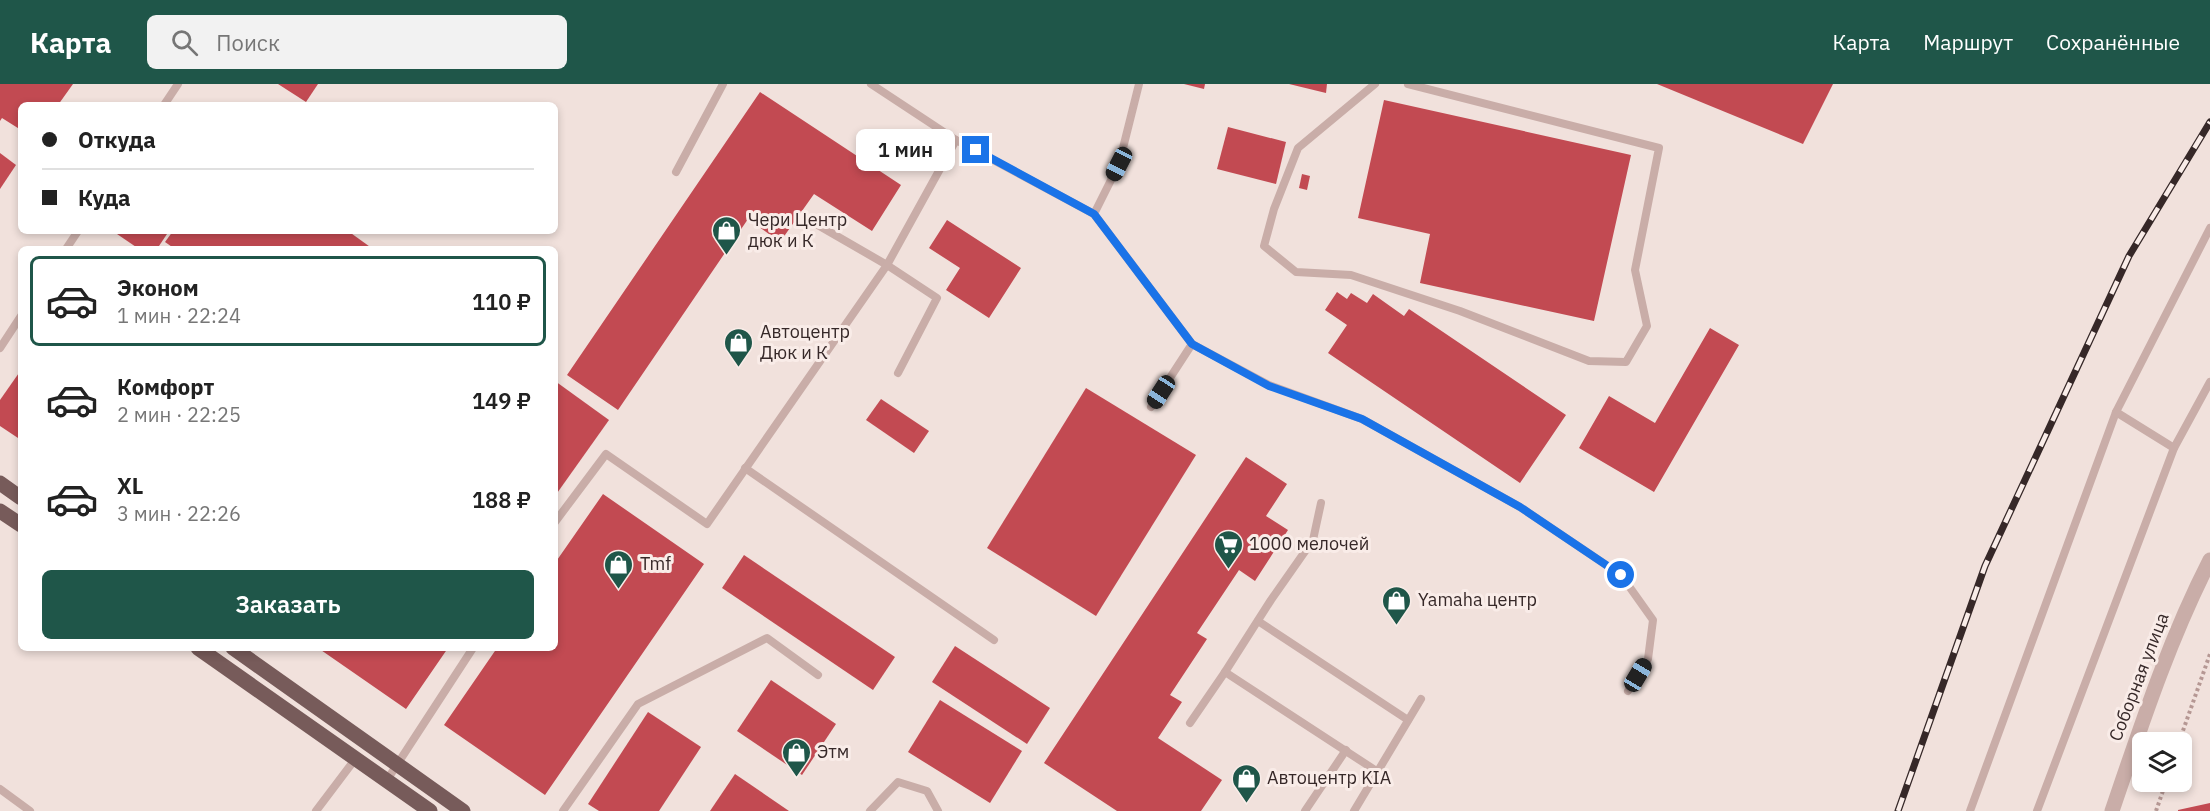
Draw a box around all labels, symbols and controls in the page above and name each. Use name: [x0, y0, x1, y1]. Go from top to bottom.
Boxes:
search box: [147, 15, 567, 69]
text: Карта: [30, 24, 111, 61]
icon: search: [168, 26, 201, 59]
text: Поиск: [216, 28, 280, 57]
text: Карта: [1832, 28, 1890, 56]
text: Маршрут: [1923, 28, 2013, 56]
text: Сохранённые: [2046, 28, 2180, 56]
text: Откуда: [78, 125, 156, 154]
callout: 1 мин: [856, 129, 955, 171]
text: 1 мин: [878, 136, 933, 163]
route end: [962, 136, 989, 163]
car: [1103, 144, 1135, 184]
text: Куда: [78, 183, 131, 212]
place label: Чери Центр дюк и К: [748, 208, 847, 252]
shop icon: Чери Центр дюк и К: [711, 214, 743, 256]
text: Эконом: [117, 273, 199, 302]
icon: car: [45, 274, 99, 328]
text: 110 ₽: [472, 287, 531, 316]
text: 1 мин · 22:24: [117, 302, 241, 329]
place label: Автоцентр Дюк и К: [760, 320, 850, 364]
shop icon: Автоцентр Дюк и К: [723, 326, 755, 368]
text: Комфорт: [117, 372, 214, 401]
car: [1144, 372, 1178, 412]
icon: car: [45, 373, 99, 427]
text: 149 ₽: [472, 386, 531, 415]
text: 2 мин · 22:25: [117, 401, 241, 428]
text: XL: [117, 471, 143, 500]
icon: car: [45, 472, 99, 526]
text: 188 ₽: [472, 485, 531, 514]
text: 3 мин · 22:26: [117, 500, 241, 527]
supermarket icon: 1000 мелочей: [1212, 528, 1244, 570]
place label: 1000 мелочей: [1249, 532, 1369, 555]
shop icon: Tmf: [603, 548, 635, 590]
place label: Tmf: [640, 552, 671, 575]
route start: [1607, 561, 1634, 588]
button: Заказать: [42, 570, 534, 639]
shop icon: Yamaha центр: [1381, 584, 1413, 626]
place label: Yamaha центр: [1418, 588, 1537, 611]
street label: Соборная улица: [2103, 609, 2174, 744]
car: [1621, 655, 1655, 695]
map controls: [2132, 732, 2192, 792]
button: layers: [2132, 732, 2192, 792]
shop icon: Этм: [780, 736, 812, 778]
place label: Этм: [817, 740, 849, 763]
shop icon: Автоцентр KIA: [1230, 762, 1262, 804]
place label: Автоцентр KIA: [1267, 766, 1392, 789]

